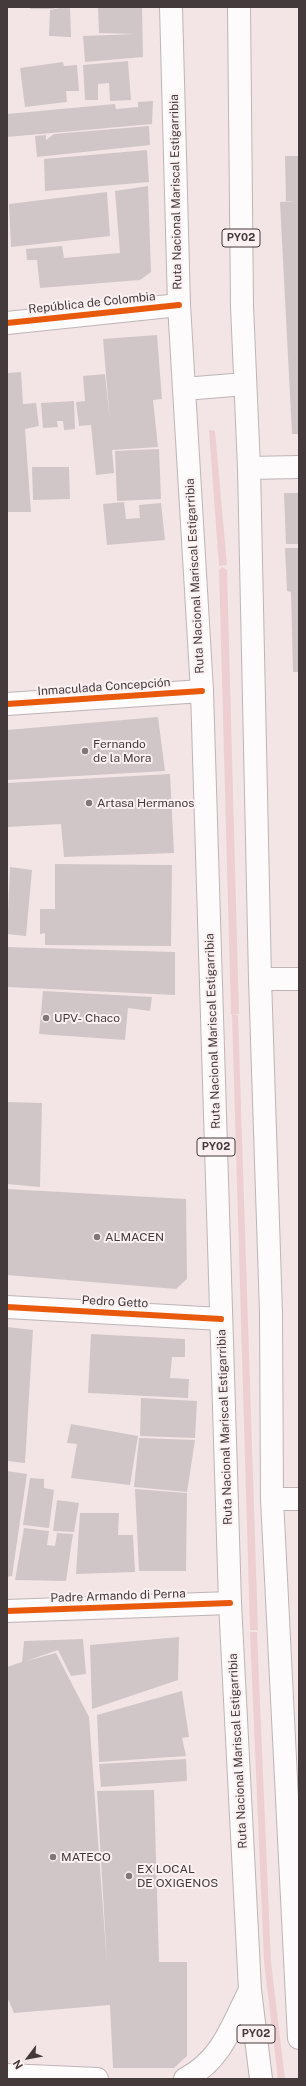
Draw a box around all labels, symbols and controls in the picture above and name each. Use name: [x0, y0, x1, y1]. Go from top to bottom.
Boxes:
street label: Ruta Nacional Mariscal Estigarribia: [167, 94, 185, 290]
road number: PY02: [222, 229, 260, 247]
street label: República de Colombia: [28, 289, 156, 317]
street label: Ruta Nacional Mariscal Estigarribia: [183, 478, 207, 674]
street label: Inmaculada Concepción: [37, 675, 171, 699]
place label: Fernando de la Mora: [93, 737, 151, 765]
marker: Fernando de la Mora: [80, 746, 90, 756]
place label: Artasa Hermanos: [97, 796, 194, 810]
marker: Artasa Hermanos: [84, 798, 94, 808]
street label: Ruta Nacional Mariscal Estigarribia: [202, 933, 224, 1129]
place label: UPV- Chaco: [54, 1011, 120, 1025]
marker: UPV- Chaco: [41, 1013, 51, 1023]
road number: PY02: [197, 1138, 235, 1156]
place label: ALMACEN: [105, 1230, 164, 1244]
marker: ALMACEN: [92, 1232, 102, 1242]
street label: Pedro Getto: [81, 1293, 149, 1311]
street label: Ruta Nacional Mariscal Estigarribia: [214, 1329, 236, 1525]
street label: Padre Armando di Perna: [50, 1586, 186, 1606]
street label: Ruta Nacional Mariscal Estigarribia: [226, 1653, 250, 1849]
place label: MATECO: [61, 1850, 111, 1864]
marker: MATECO: [48, 1852, 58, 1862]
place label: EX LOCAL DE OXIGENOS: [137, 1862, 218, 1890]
marker: EX LOCAL DE OXIGENOS: [124, 1871, 134, 1881]
road number: PY02: [237, 2025, 275, 2043]
north arrow: [8, 2038, 48, 2078]
text: N: [10, 2058, 25, 2071]

